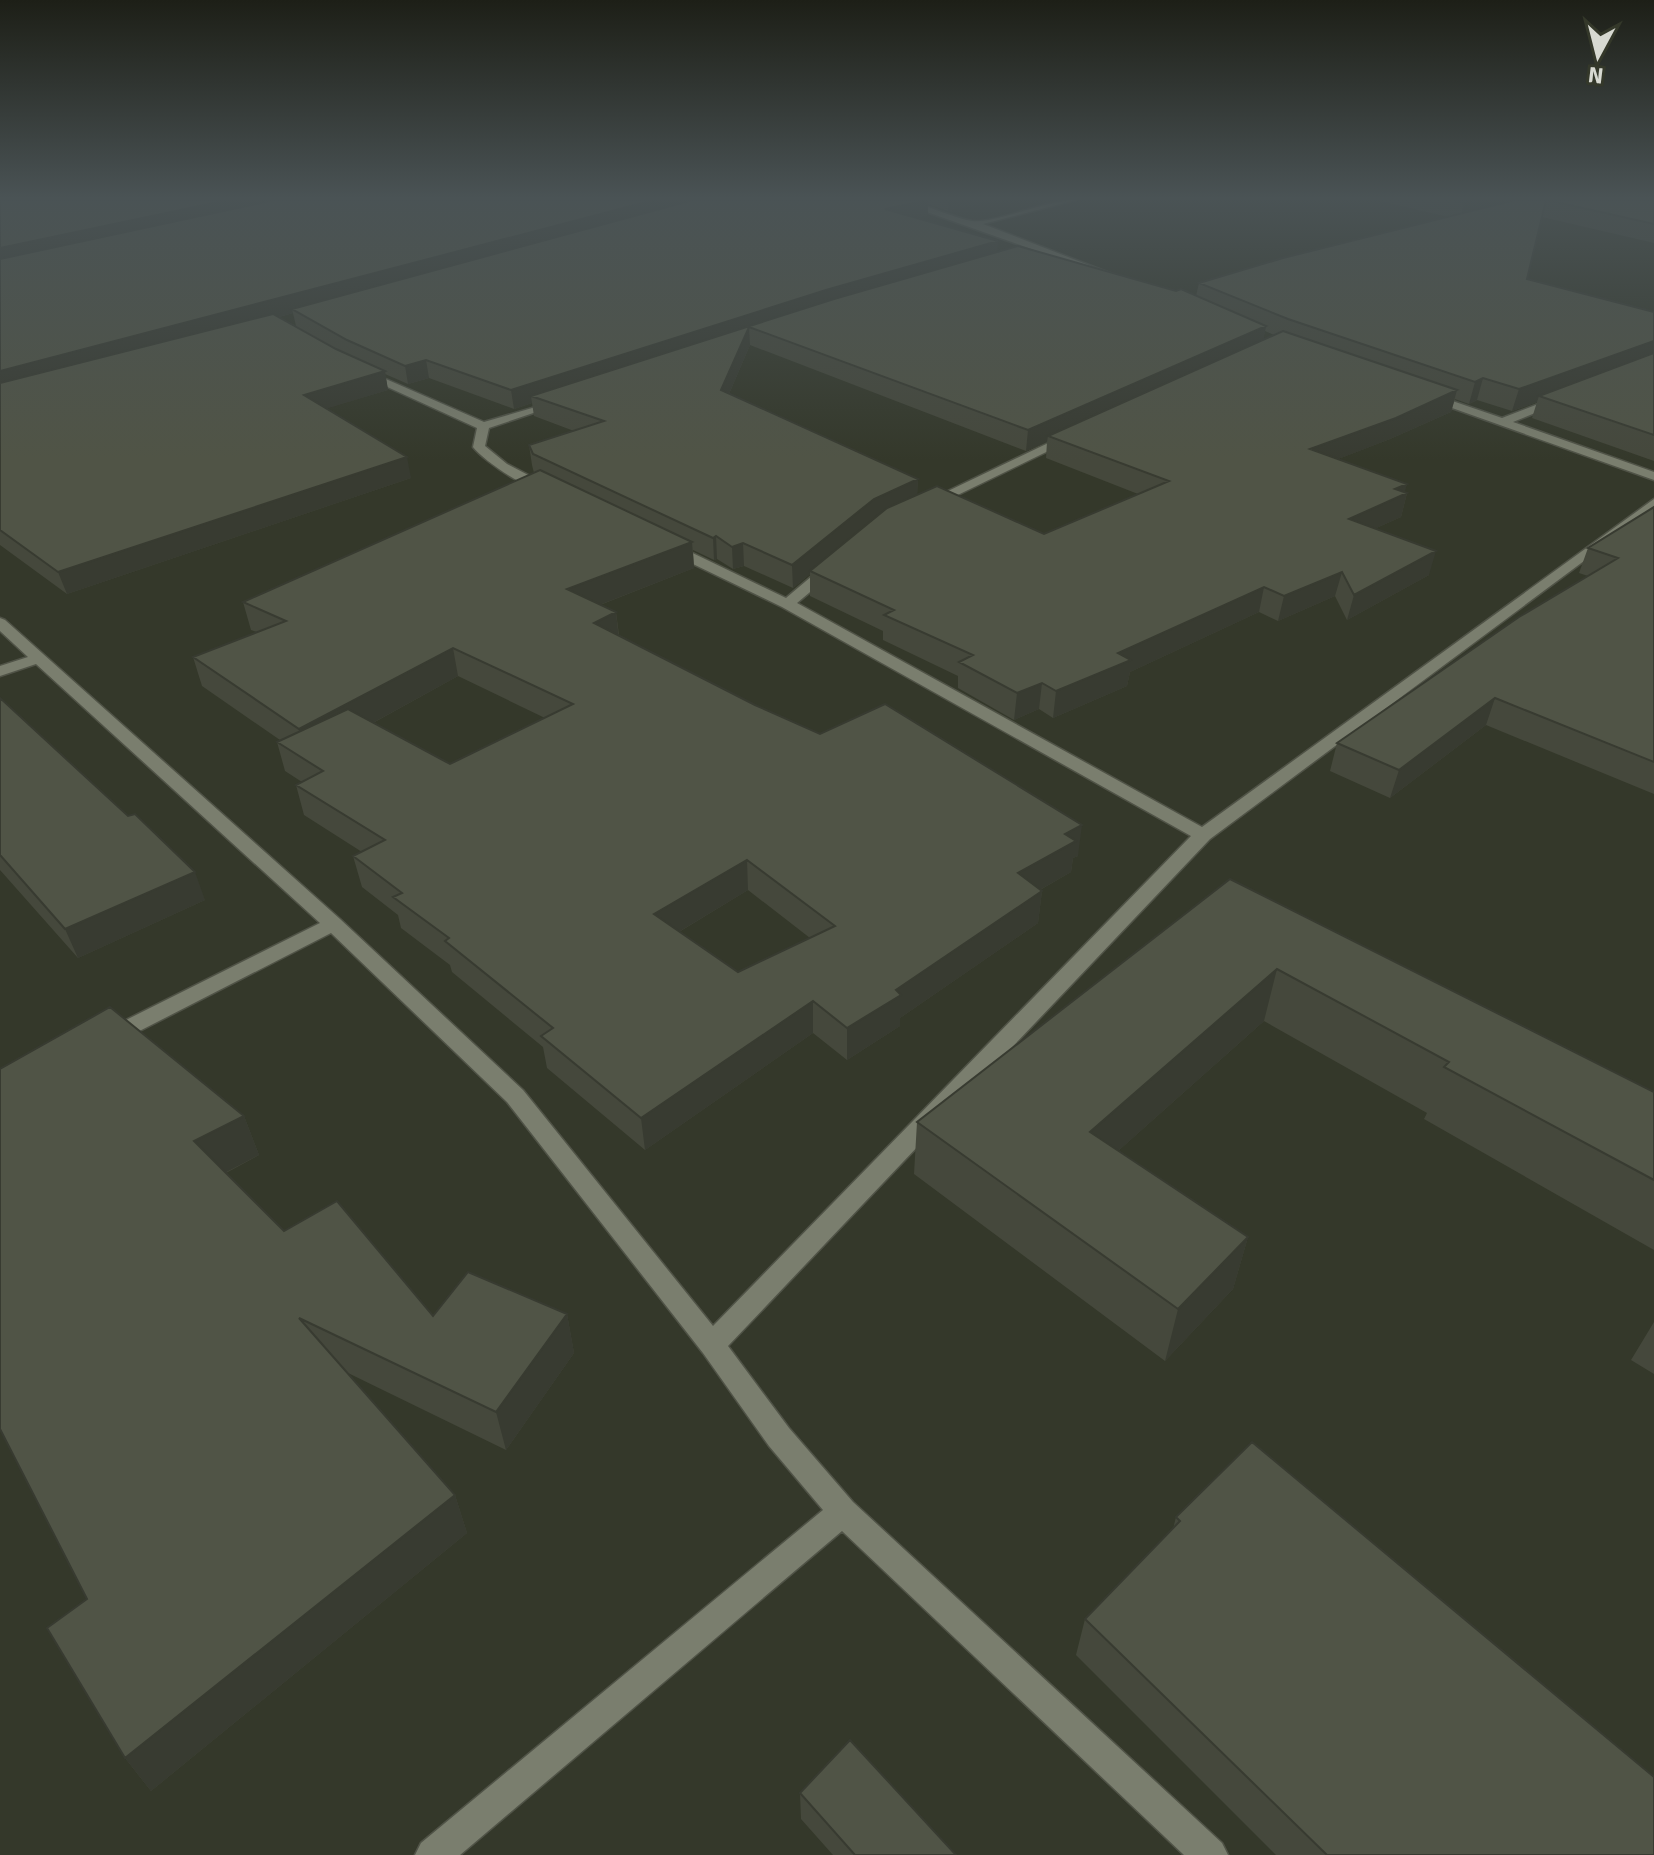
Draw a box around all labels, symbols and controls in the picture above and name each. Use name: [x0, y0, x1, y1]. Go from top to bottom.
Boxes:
north arrow: [1558, 16, 1638, 96]
text: N: [1586, 61, 1605, 90]

